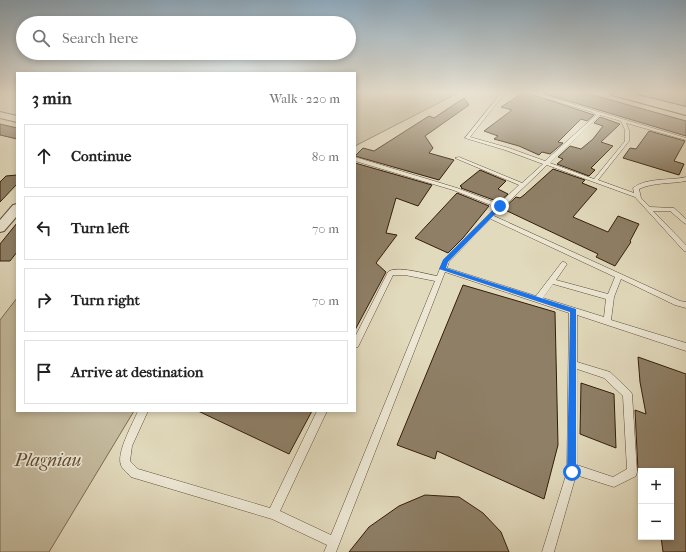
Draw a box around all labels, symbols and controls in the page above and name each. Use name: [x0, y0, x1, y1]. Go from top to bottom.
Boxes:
search box: [16, 16, 356, 60]
icon: search: [30, 27, 52, 49]
text: Search here: [62, 29, 138, 47]
text: 3 min: [32, 88, 72, 108]
text: Walk · 220 m: [269, 91, 340, 106]
icon: ahead: [33, 145, 55, 167]
text: Continue: [71, 147, 131, 165]
text: 80 m: [312, 149, 339, 164]
route end: [491, 197, 509, 215]
icon: left: [33, 217, 55, 239]
text: Turn left: [71, 219, 129, 237]
text: 70 m: [312, 221, 339, 236]
icon: right: [33, 289, 55, 311]
text: Turn right: [71, 291, 140, 309]
text: 70 m: [312, 293, 339, 308]
icon: arrive: [33, 361, 55, 383]
text: Arrive at destination: [71, 363, 203, 381]
park label: Plagniau: [14, 450, 82, 471]
route start: [563, 463, 581, 481]
map controls: [638, 468, 674, 540]
button: +: [638, 468, 674, 504]
button: −: [638, 504, 674, 540]

